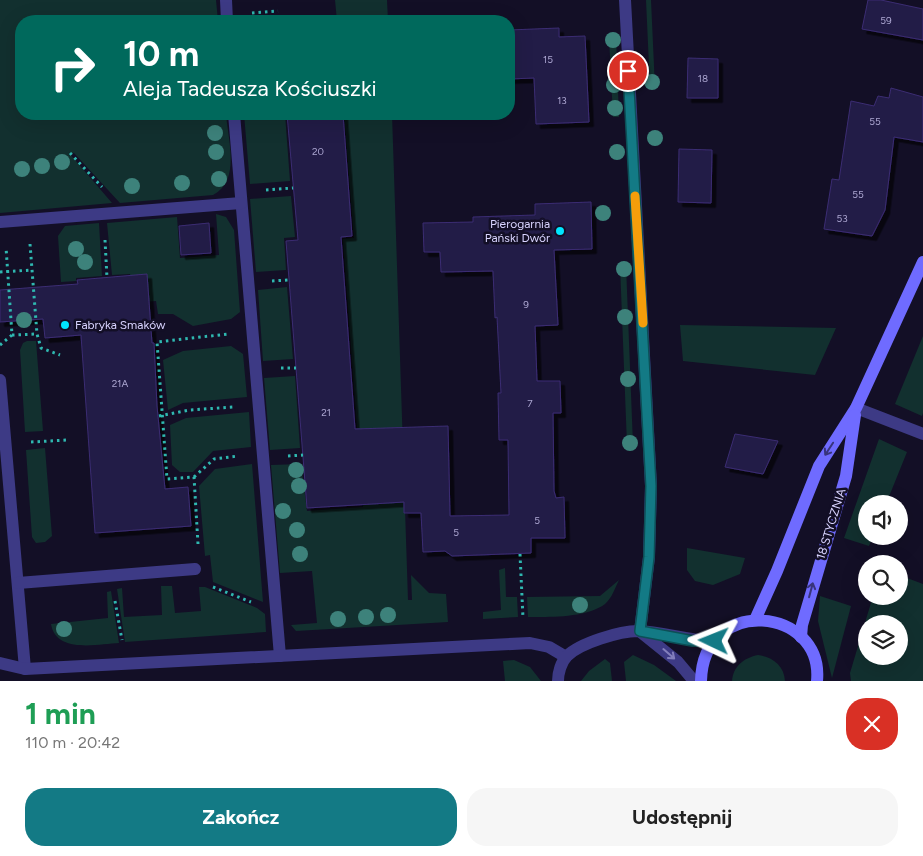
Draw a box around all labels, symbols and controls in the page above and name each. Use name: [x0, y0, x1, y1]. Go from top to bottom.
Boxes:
house number: 59: [880, 14, 892, 27]
text: 10 m: [123, 33, 199, 75]
icon: right: [40, 35, 105, 100]
pin: [607, 50, 649, 92]
house number: 15: [543, 53, 553, 66]
icon: arrive: [614, 57, 642, 85]
house number: 18: [698, 72, 708, 85]
text: Aleja Tadeusza Kościuszki: [123, 75, 377, 102]
house number: 13: [557, 94, 567, 107]
house number: 55: [869, 115, 881, 128]
house number: 20: [312, 145, 324, 158]
house number: 55: [852, 188, 864, 201]
house number: 53: [836, 212, 848, 225]
place label: Pierogarnia Pański Dwór: [485, 217, 550, 245]
marker: Pierogarnia Pański Dwór: [554, 225, 566, 237]
house number: 9: [523, 298, 529, 311]
place label: Fabryka Smaków: [75, 318, 166, 332]
marker: Fabryka Smaków: [59, 319, 71, 331]
house number: 21A: [112, 377, 128, 390]
house number: 7: [527, 397, 533, 410]
house number: 21: [321, 406, 331, 419]
one-way arrow: [824, 442, 834, 456]
street label: 18 STYCZNIA: [814, 487, 848, 561]
map controls: [858, 495, 908, 665]
button: sound: [858, 495, 908, 545]
house number: 5: [534, 514, 540, 527]
house number: 5: [453, 526, 459, 539]
button: search: [858, 555, 908, 605]
one-way arrow: [807, 582, 817, 598]
position arrow: [687, 614, 739, 666]
button: layers: [858, 615, 908, 665]
one-way arrow: [662, 648, 675, 660]
text: 1 min: [25, 695, 96, 732]
button: close: [846, 698, 898, 750]
text: 110 m · 20:42: [25, 733, 120, 752]
button: Zakończ: [25, 788, 457, 846]
button: Udostępnij: [467, 788, 898, 846]

